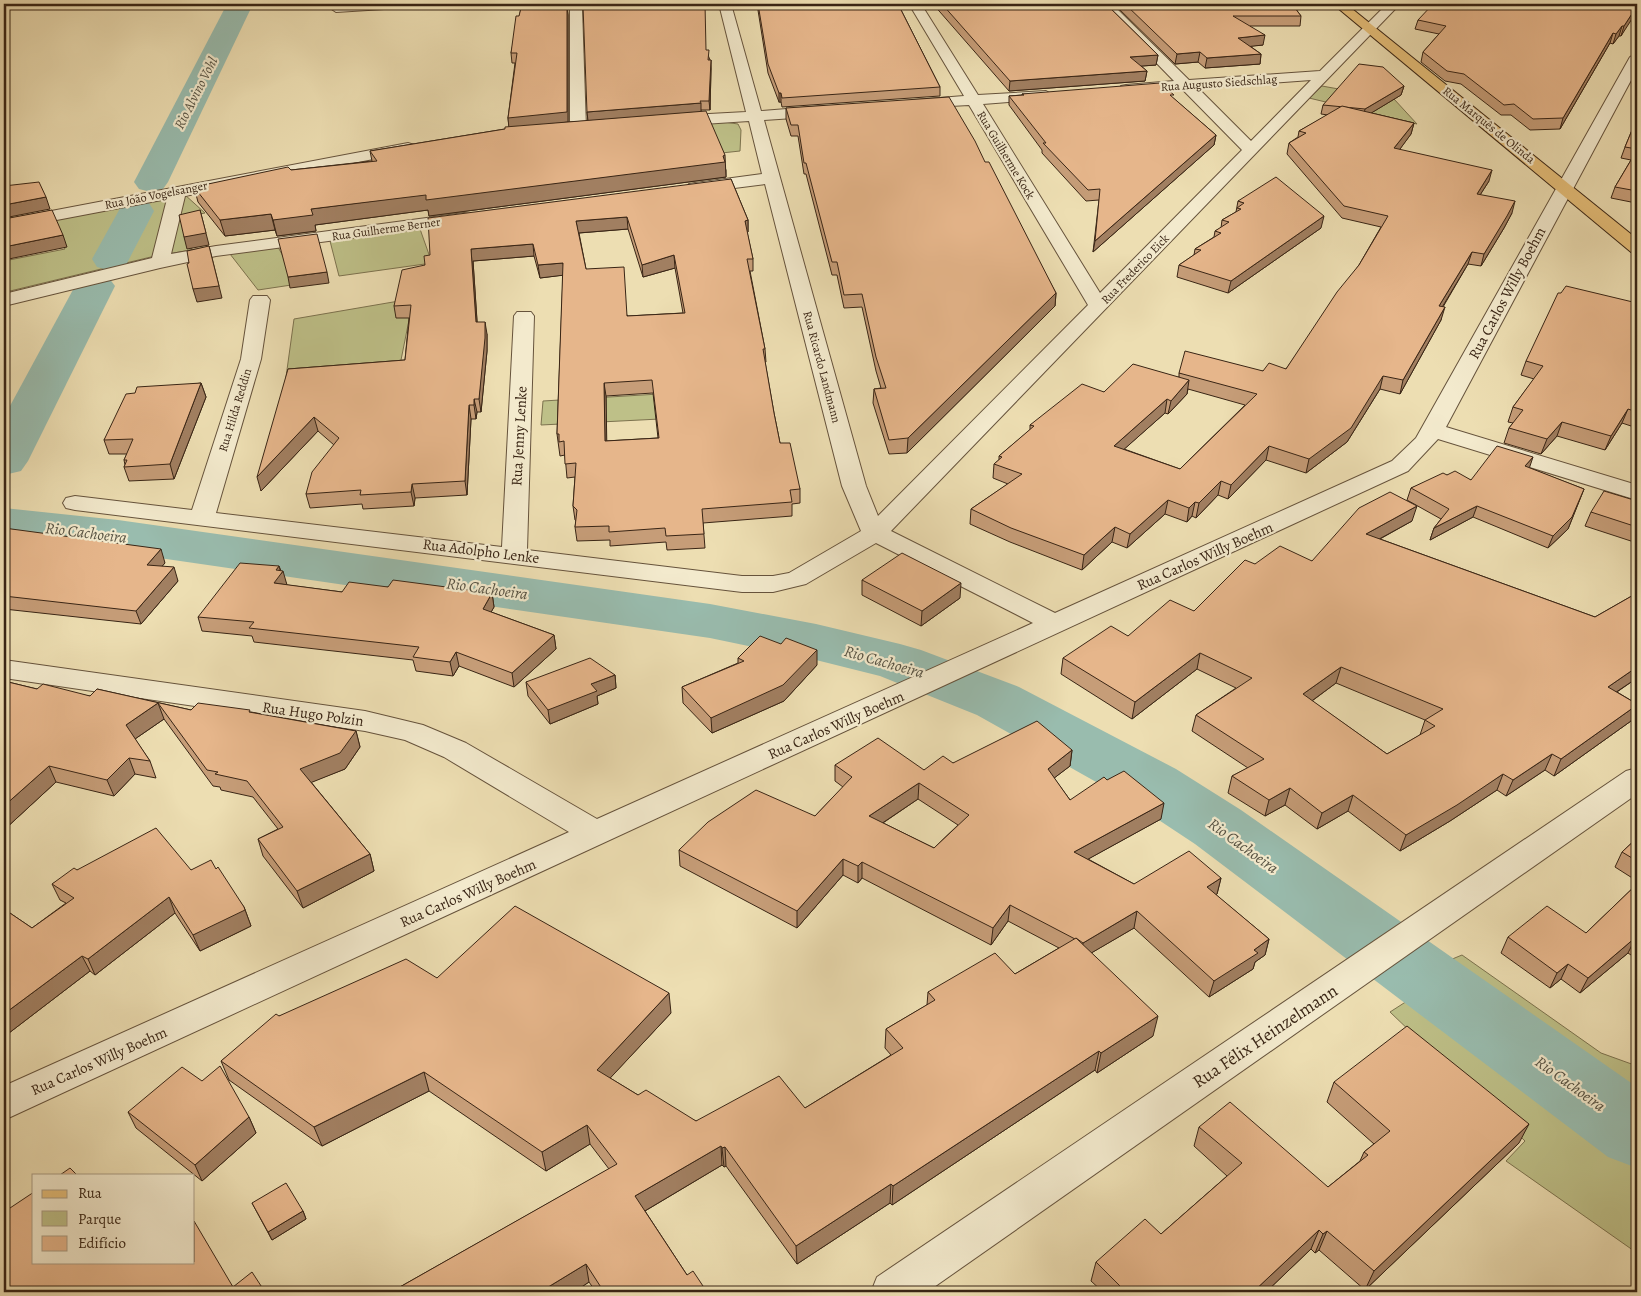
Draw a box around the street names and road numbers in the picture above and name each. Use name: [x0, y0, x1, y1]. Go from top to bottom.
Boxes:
street label: Rua Augusto Siedschlag: [1160, 71, 1278, 95]
street label: Rua Marquês de Olinda: [1440, 83, 1539, 167]
street label: Rua Guilherme Kock: [973, 108, 1039, 202]
street label: Rua João Vogelsanger: [103, 177, 209, 213]
street label: Rua Guilherme Berner: [331, 213, 442, 245]
street label: Rua Carlos Willy Boehm: [1464, 223, 1551, 363]
street label: Rua Frederico Eick: [1097, 231, 1173, 307]
street label: Rua Ricardo Landmann: [799, 309, 845, 425]
street label: Rua Hilda Reddin: [215, 366, 255, 454]
street label: Rua Jenny Lenke: [506, 385, 532, 486]
street label: Rua Carlos Willy Boehm: [1134, 517, 1277, 595]
street label: Rua Adolpho Lenke: [422, 534, 541, 568]
street label: Rua Carlos Willy Boehm: [765, 686, 908, 764]
street label: Rua Hugo Polzin: [261, 697, 365, 731]
street label: Rua Carlos Willy Boehm: [397, 854, 540, 932]
street label: Rua Félix Heinzelmann: [1188, 978, 1342, 1094]
street label: Rua Carlos Willy Boehm: [28, 1022, 171, 1100]

